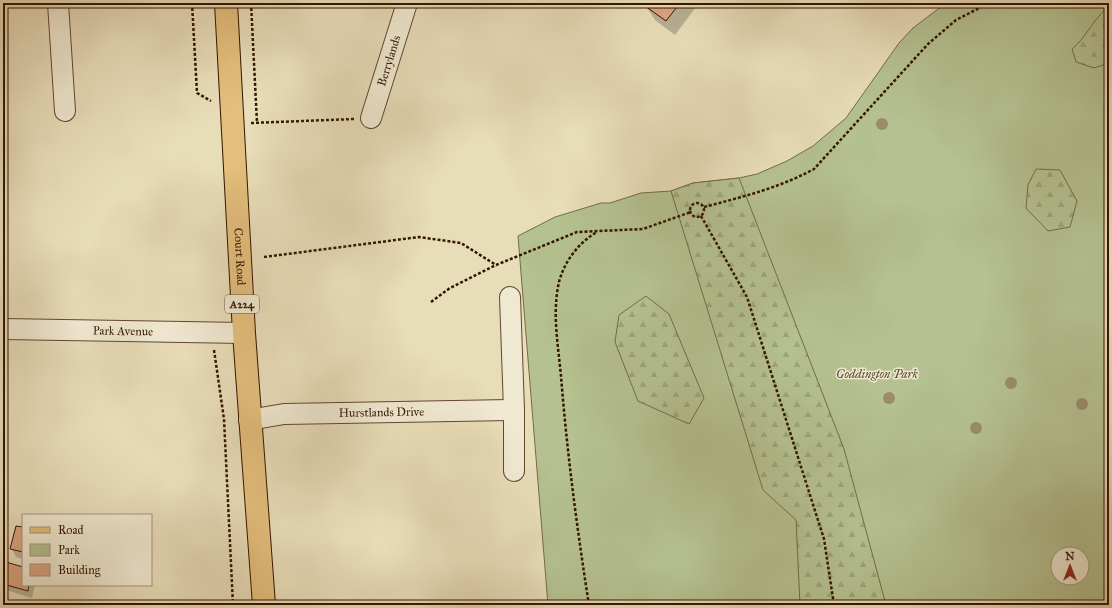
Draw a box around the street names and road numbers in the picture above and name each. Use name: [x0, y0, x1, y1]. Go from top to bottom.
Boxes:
street label: Berrylands: [374, 33, 403, 88]
street label: Court Road: [231, 227, 248, 286]
road number: A224: [225, 295, 259, 313]
street label: Park Avenue: [93, 323, 153, 338]
street label: Hurstlands Drive: [339, 405, 424, 420]

